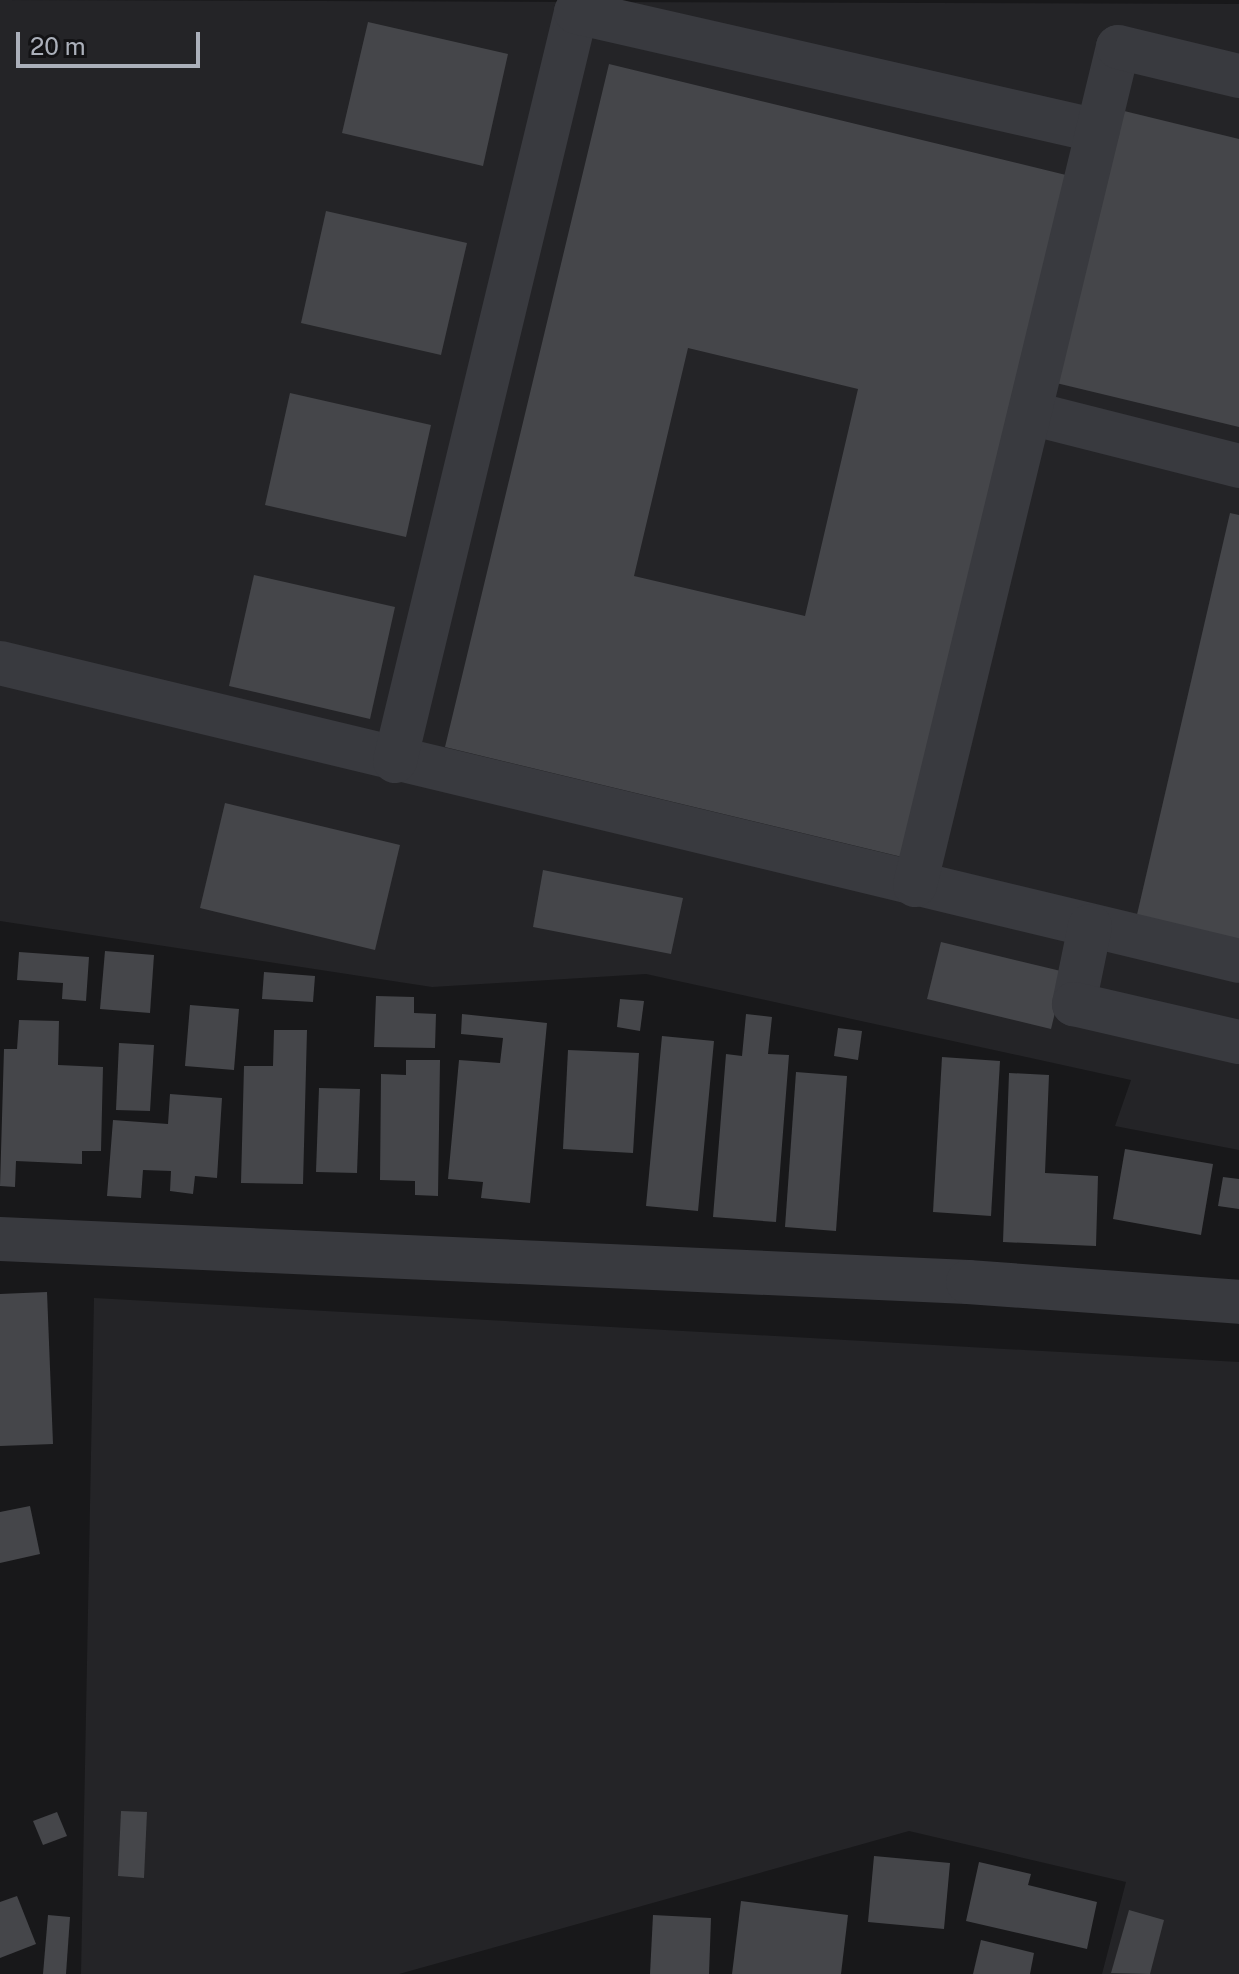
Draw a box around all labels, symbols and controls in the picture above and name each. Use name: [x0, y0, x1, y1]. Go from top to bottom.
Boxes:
scale bar: [20, 16, 204, 66]
text: 20 m: [30, 32, 86, 60]

